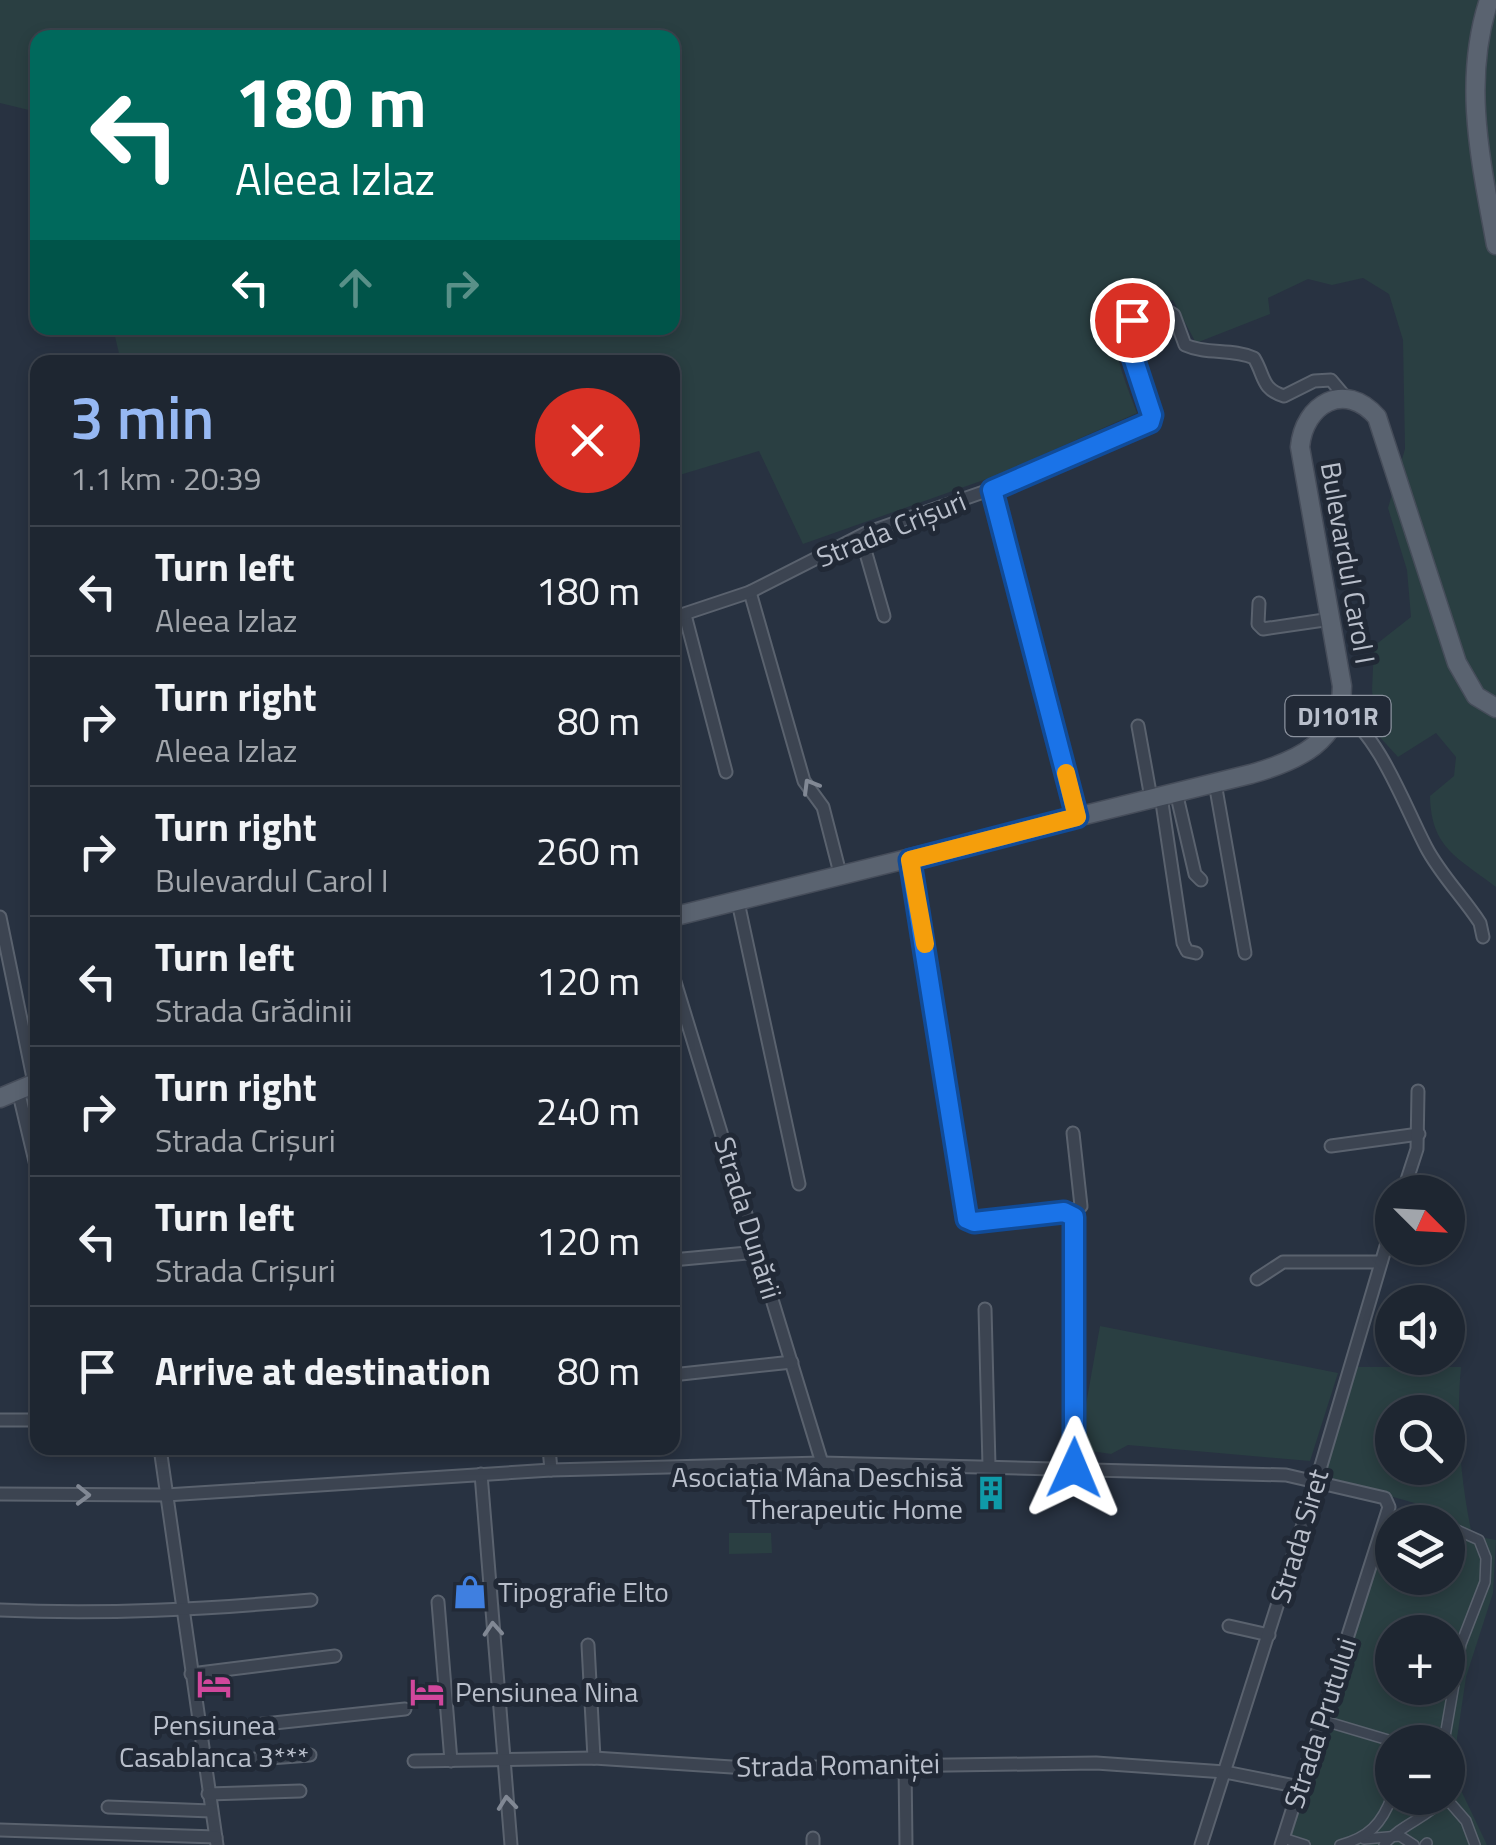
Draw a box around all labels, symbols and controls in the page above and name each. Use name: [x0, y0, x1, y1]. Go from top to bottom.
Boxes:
text: 180 m: [235, 48, 427, 154]
icon: left: [70, 70, 200, 200]
text: Aleea Izlaz: [235, 144, 435, 212]
icon: left: [223, 260, 278, 315]
icon: ahead: [328, 260, 383, 315]
icon: right: [433, 260, 488, 315]
pin: [1090, 278, 1175, 363]
icon: arrive: [1105, 293, 1160, 348]
text: 3 min: [70, 371, 214, 462]
button: close: [535, 388, 640, 493]
text: 1.1 km · 20:39: [70, 454, 262, 502]
street label: Bulevardul Carol I: [1310, 459, 1387, 667]
street label: Strada Crișuri: [809, 479, 972, 578]
text: Turn left: [155, 538, 295, 596]
text: 180 m: [536, 562, 640, 620]
icon: left: [70, 564, 125, 619]
text: Aleea Izlaz: [155, 596, 297, 644]
text: Turn right: [155, 668, 317, 726]
text: 80 m: [557, 692, 640, 750]
icon: right: [70, 694, 125, 749]
road number: DJ101R: [1286, 696, 1390, 736]
text: Aleea Izlaz: [155, 726, 297, 774]
one-way arrow: [803, 778, 822, 796]
text: Turn right: [155, 798, 317, 856]
text: 260 m: [536, 822, 640, 880]
icon: right: [70, 824, 125, 879]
text: Bulevardul Carol I: [155, 856, 389, 904]
text: Turn left: [155, 928, 295, 986]
text: 120 m: [536, 952, 640, 1010]
icon: left: [70, 954, 125, 1009]
text: Strada Grădinii: [155, 986, 352, 1034]
text: Turn right: [155, 1058, 317, 1116]
text: 240 m: [536, 1082, 640, 1140]
icon: right: [70, 1084, 125, 1139]
text: Strada Crișuri: [155, 1116, 336, 1164]
street label: Strada Dunării: [703, 1131, 794, 1304]
north arrow: [1375, 1175, 1465, 1265]
map controls: [1375, 1175, 1465, 1815]
text: Turn left: [155, 1188, 295, 1246]
text: 120 m: [536, 1212, 640, 1270]
icon: left: [70, 1214, 125, 1269]
text: Strada Crișuri: [155, 1246, 336, 1294]
button: sound: [1375, 1285, 1465, 1375]
text: Arrive at destination: [155, 1342, 491, 1400]
text: 80 m: [557, 1342, 640, 1400]
icon: arrive: [70, 1344, 125, 1399]
button: search: [1375, 1395, 1465, 1485]
position arrow: [1022, 1416, 1126, 1520]
place label: Asociația Mâna Deschisă Therapeutic Home: [672, 1455, 963, 1530]
street label: Strada Siret: [1258, 1463, 1339, 1608]
building icon: Asociația Mâna Deschisă Therapeutic Home: [972, 1474, 1010, 1512]
one-way arrow: [76, 1484, 92, 1506]
button: layers: [1375, 1505, 1465, 1595]
place label: Tipografie Elto: [498, 1570, 669, 1613]
shop icon: Tipografie Elto: [451, 1573, 489, 1611]
button: +: [1375, 1615, 1465, 1705]
one-way arrow: [482, 1620, 504, 1636]
street label: Strada Prutului: [1272, 1632, 1367, 1814]
hotel icon: Pensiunea Casablanca 3***: [195, 1665, 233, 1703]
place label: Pensiunea Nina: [455, 1670, 638, 1713]
hotel icon: Pensiunea Nina: [408, 1673, 446, 1711]
place label: Pensiunea Casablanca 3***: [119, 1703, 309, 1778]
button: −: [1375, 1725, 1465, 1815]
street label: Strada Romaniței: [736, 1741, 940, 1788]
one-way arrow: [497, 1794, 518, 1810]

